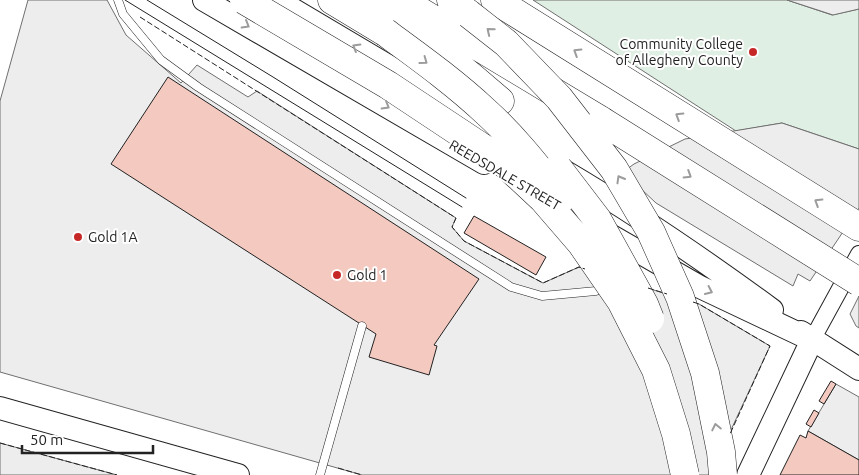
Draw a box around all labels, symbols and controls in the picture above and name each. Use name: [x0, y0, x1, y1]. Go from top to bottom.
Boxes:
one-way arrow: [240, 18, 249, 28]
one-way arrow: [487, 29, 496, 37]
place label: Community College of Allegheny County: [615, 36, 743, 68]
one-way arrow: [353, 43, 362, 53]
marker: Community College of Allegheny County: [747, 46, 759, 58]
one-way arrow: [574, 49, 583, 59]
one-way arrow: [418, 55, 428, 64]
one-way arrow: [381, 100, 390, 110]
one-way arrow: [676, 113, 685, 122]
street label: REEDSDALE STREET: [446, 137, 564, 214]
one-way arrow: [682, 168, 691, 178]
one-way arrow: [616, 175, 626, 184]
one-way arrow: [814, 198, 823, 208]
place label: Gold 1A: [88, 229, 138, 245]
marker: Gold 1A: [72, 231, 84, 243]
place label: Gold 1: [347, 267, 387, 283]
marker: Gold 1: [331, 269, 343, 281]
one-way arrow: [704, 285, 713, 296]
scale bar: [22, 422, 154, 454]
one-way arrow: [711, 422, 722, 431]
text: 50 m: [30, 431, 63, 448]

